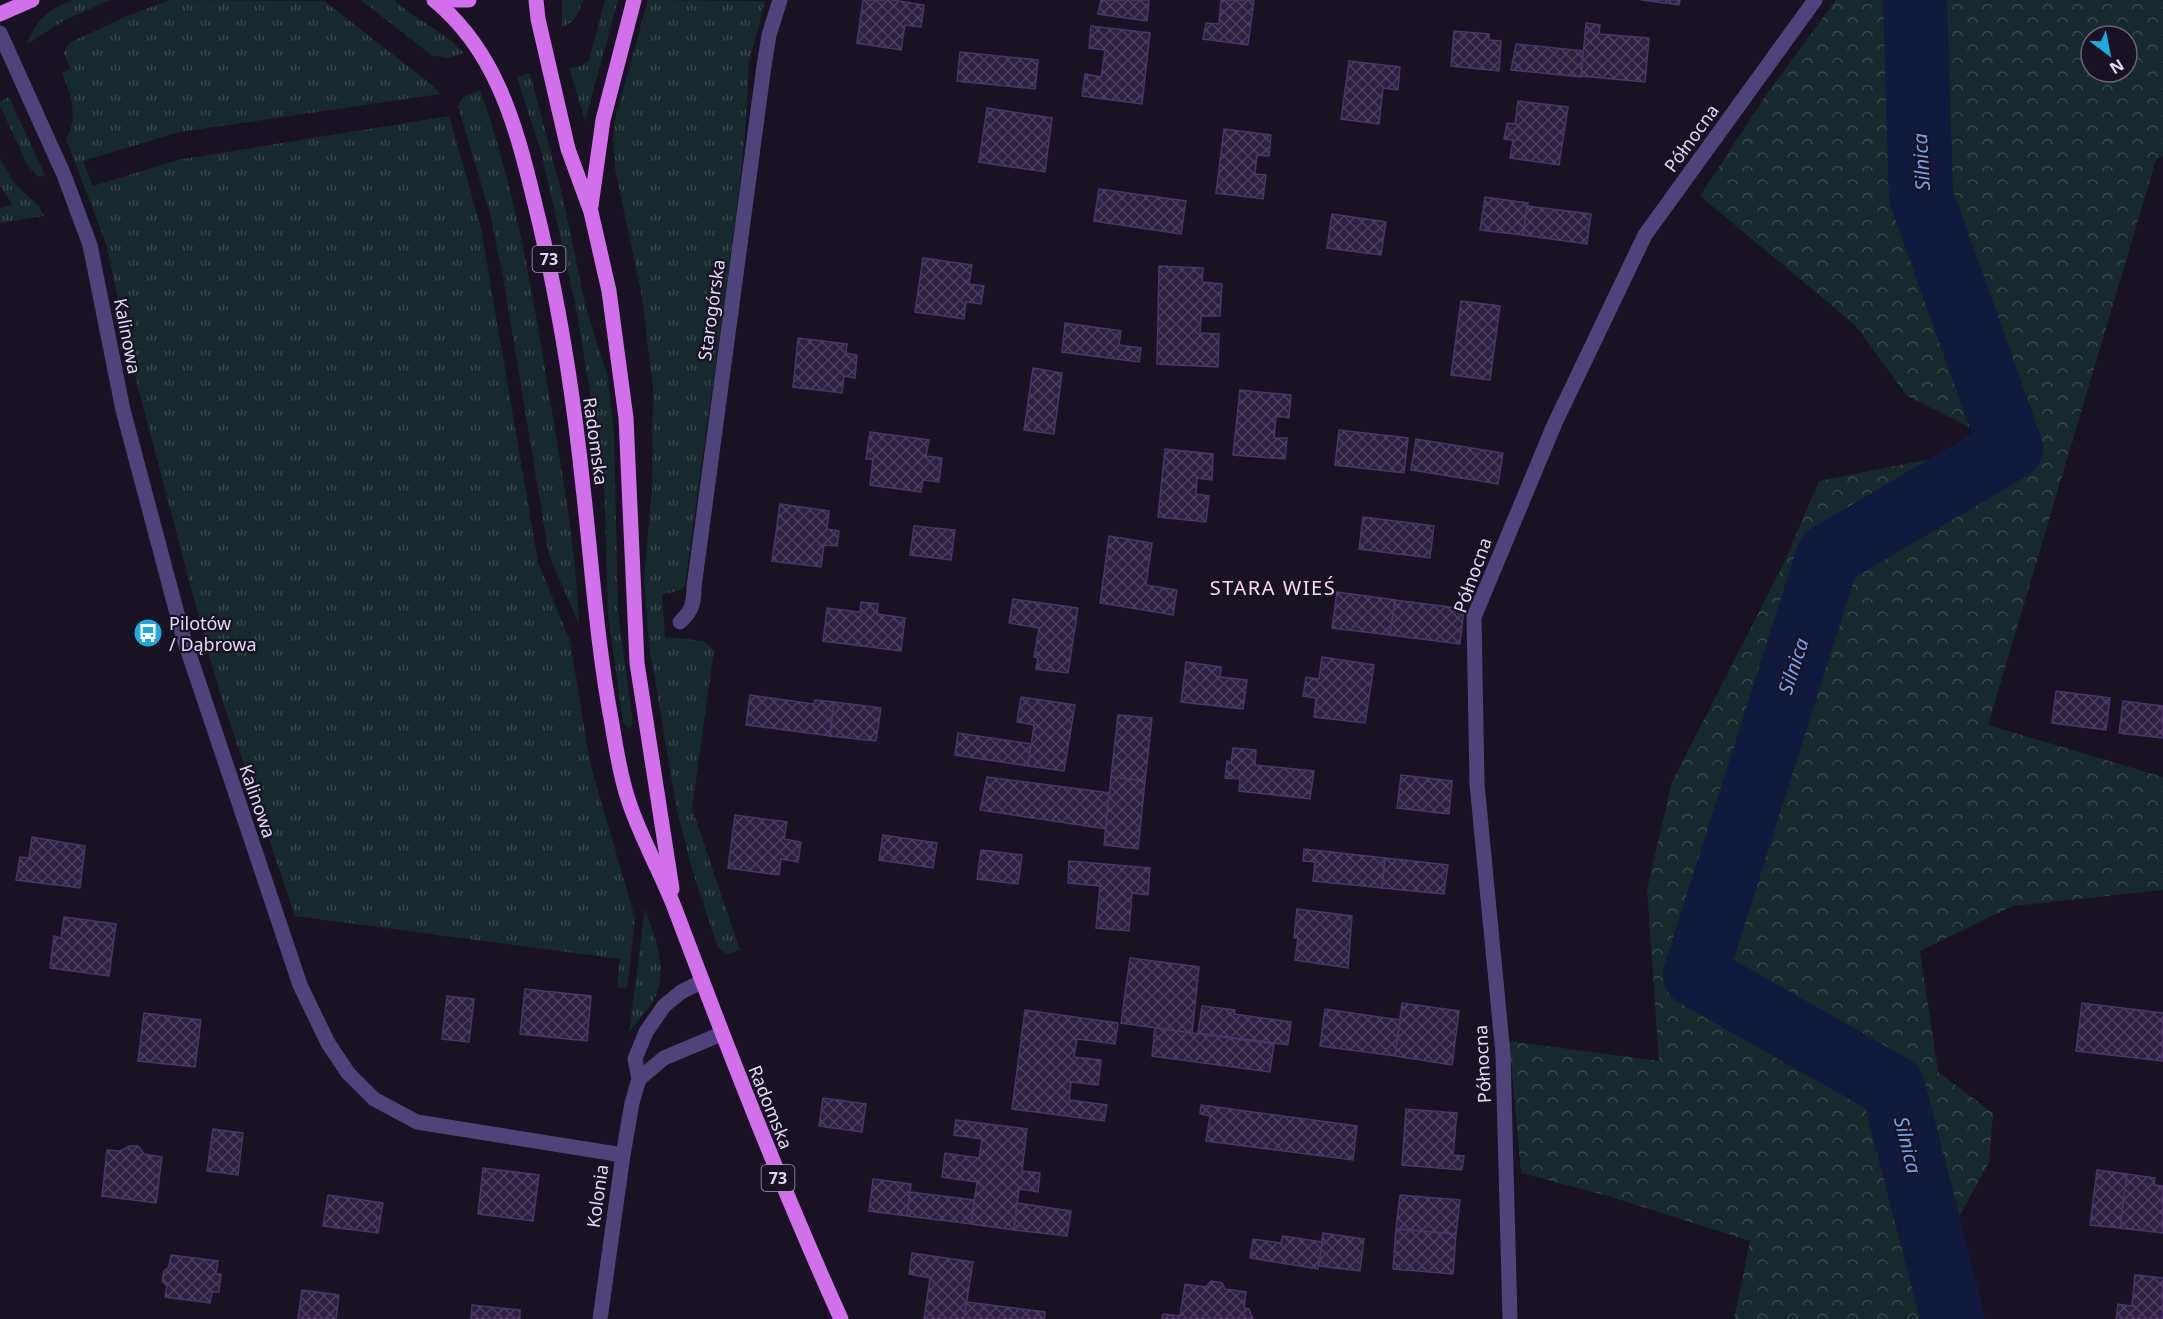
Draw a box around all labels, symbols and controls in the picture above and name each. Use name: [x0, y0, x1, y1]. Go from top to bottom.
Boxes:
north arrow: [2079, 24, 2139, 84]
text: N: [2106, 54, 2128, 79]
street label: Północna: [1658, 99, 1724, 177]
water label: Silnica: [1906, 133, 1936, 191]
road number: 73: [532, 246, 566, 272]
street label: Starogórska: [692, 258, 730, 362]
street label: Kalinowa: [109, 296, 147, 376]
street label: Radomska: [578, 396, 614, 486]
street label: Północna: [1447, 534, 1497, 616]
district label: STARA WIEŚ: [1210, 574, 1336, 601]
place label: Pilotów / Dąbrowa: [169, 611, 257, 656]
bus stop icon: Pilotów / Dąbrowa: [132, 617, 164, 649]
water label: Silnica: [1771, 634, 1815, 698]
street label: Kalinowa: [234, 761, 282, 841]
street label: Północna: [1468, 1024, 1496, 1104]
street label: Radomska: [743, 1062, 799, 1152]
water label: Silnica: [1888, 1114, 1928, 1176]
street label: Kolonia: [581, 1163, 613, 1229]
road number: 73: [762, 1165, 794, 1191]

